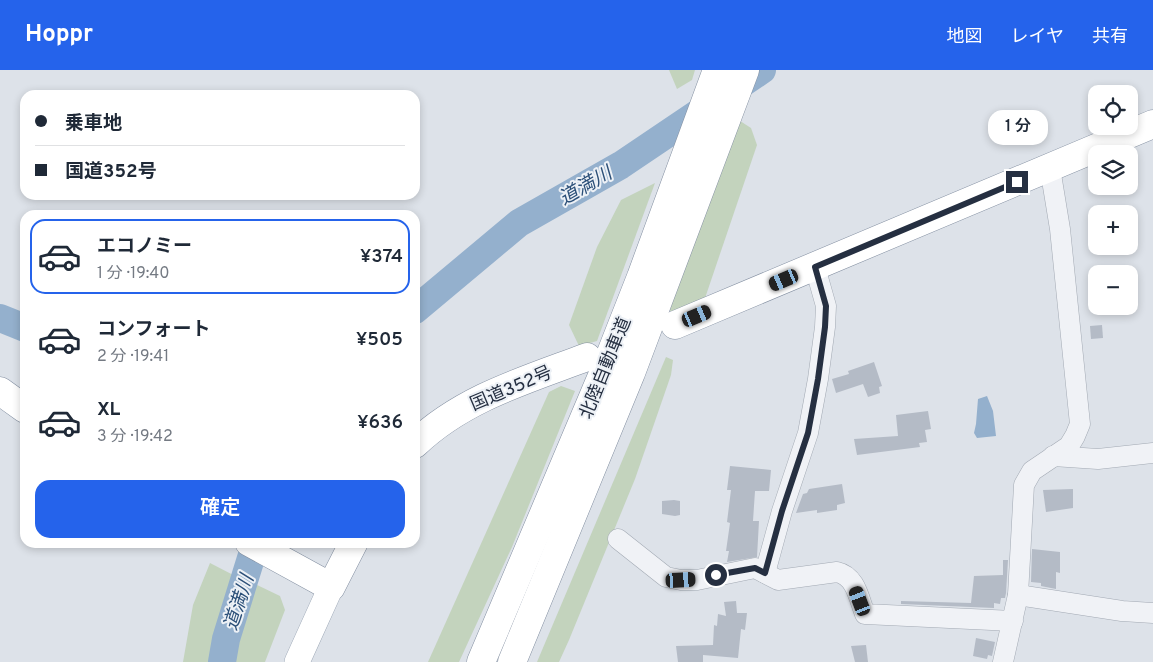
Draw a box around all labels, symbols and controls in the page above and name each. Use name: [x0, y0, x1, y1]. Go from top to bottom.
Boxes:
text: Hoppr: [25, 20, 93, 50]
text: 地図: [947, 26, 983, 49]
text: レイヤ: [1011, 26, 1064, 49]
text: 共有: [1092, 26, 1128, 49]
map controls: [1088, 85, 1138, 315]
button: locate: [1088, 85, 1138, 135]
callout: 1 分: [987, 109, 1047, 144]
text: 乗車地: [65, 112, 122, 136]
text: 1 分: [1005, 117, 1031, 137]
button: layers: [1088, 145, 1138, 195]
text: 国道352号: [65, 160, 157, 184]
water label: 道満川: [555, 161, 618, 211]
route end: [1006, 171, 1028, 193]
button: +: [1088, 205, 1138, 255]
icon: car: [37, 234, 82, 279]
text: エコノミー: [97, 235, 192, 259]
text: ¥374: [360, 245, 403, 269]
text: 1 分 · 19:40: [97, 264, 170, 284]
button: −: [1088, 265, 1138, 315]
car: [767, 267, 800, 293]
car: [680, 303, 713, 329]
street label: 北陸自動車道: [575, 314, 637, 423]
icon: car: [37, 317, 82, 362]
text: コンフォート: [97, 318, 210, 342]
text: ¥505: [356, 328, 403, 352]
text: 2 分 · 19:41: [97, 347, 169, 367]
street label: 国道352号: [467, 362, 556, 417]
text: XL: [97, 398, 120, 422]
icon: car: [37, 400, 82, 445]
text: ¥636: [357, 411, 403, 435]
text: 3 分 · 19:42: [97, 427, 173, 447]
button: 確定: [35, 480, 405, 538]
route start: [705, 564, 727, 586]
water label: 道満川: [220, 570, 261, 633]
car: [665, 572, 696, 588]
car: [847, 584, 872, 618]

